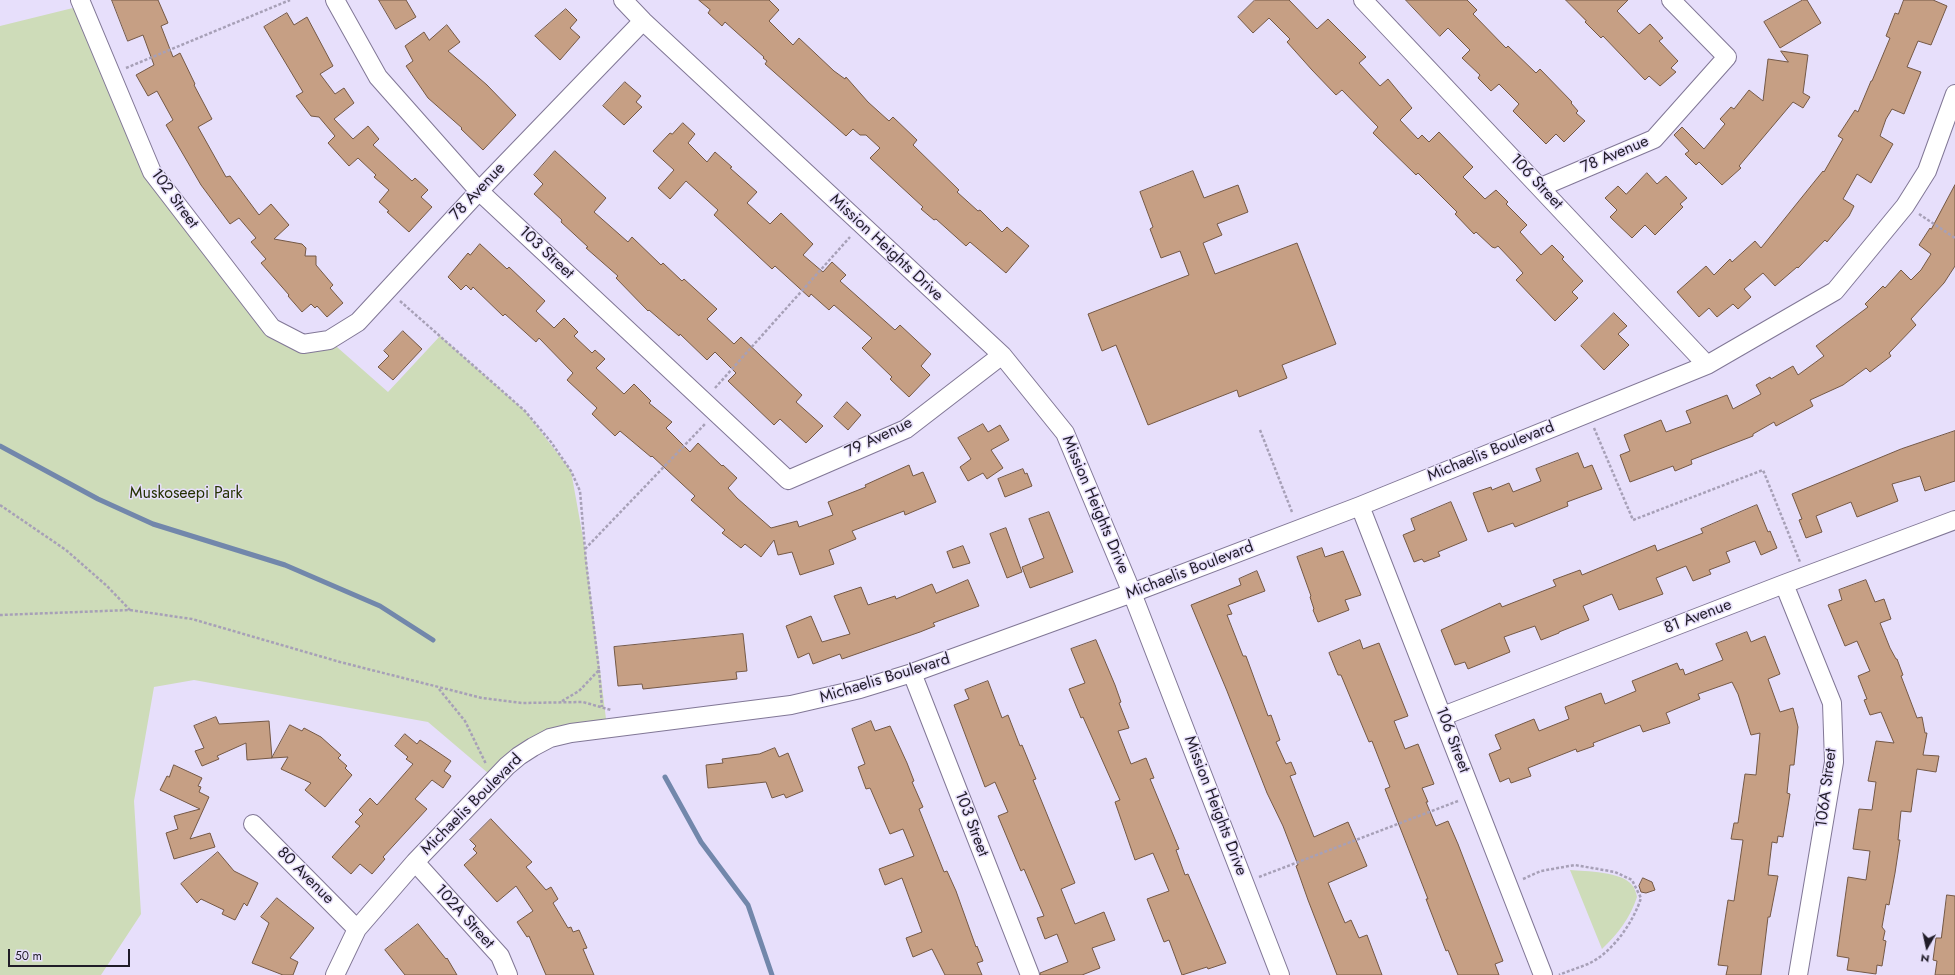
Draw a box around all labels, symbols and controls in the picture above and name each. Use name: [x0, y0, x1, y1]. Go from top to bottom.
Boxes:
street label: 78 Avenue: [1578, 132, 1652, 178]
street label: 106 Street: [1505, 150, 1567, 214]
street label: 78 Avenue: [447, 159, 509, 225]
street label: 102 Street: [146, 165, 202, 233]
street label: Mission Heights Drive: [825, 190, 947, 306]
street label: 103 Street: [514, 223, 578, 283]
street label: 79 Avenue: [842, 414, 916, 462]
street label: Michaelis Boulevard: [1425, 418, 1557, 486]
street label: Mission Heights Drive: [1057, 433, 1133, 577]
park label: Muskoseepi Park: [130, 484, 242, 504]
street label: Michaelis Boulevard: [1123, 538, 1257, 604]
street label: 81 Avenue: [1662, 595, 1734, 639]
street label: Michaelis Boulevard: [818, 650, 952, 708]
street label: 106 Street: [1431, 704, 1473, 776]
street label: Mission Heights Drive: [1179, 733, 1251, 879]
street label: 106A Street: [1813, 747, 1841, 829]
street label: Michaelis Boulevard: [417, 750, 527, 860]
street label: 103 Street: [950, 789, 992, 859]
street label: 80 Avenue: [272, 843, 338, 909]
street label: 102A Street: [430, 881, 498, 953]
north arrow: [1907, 927, 1947, 967]
scale bar: [10, 941, 132, 967]
text: 50 m: [15, 947, 42, 965]
text: N: [1920, 950, 1931, 967]

